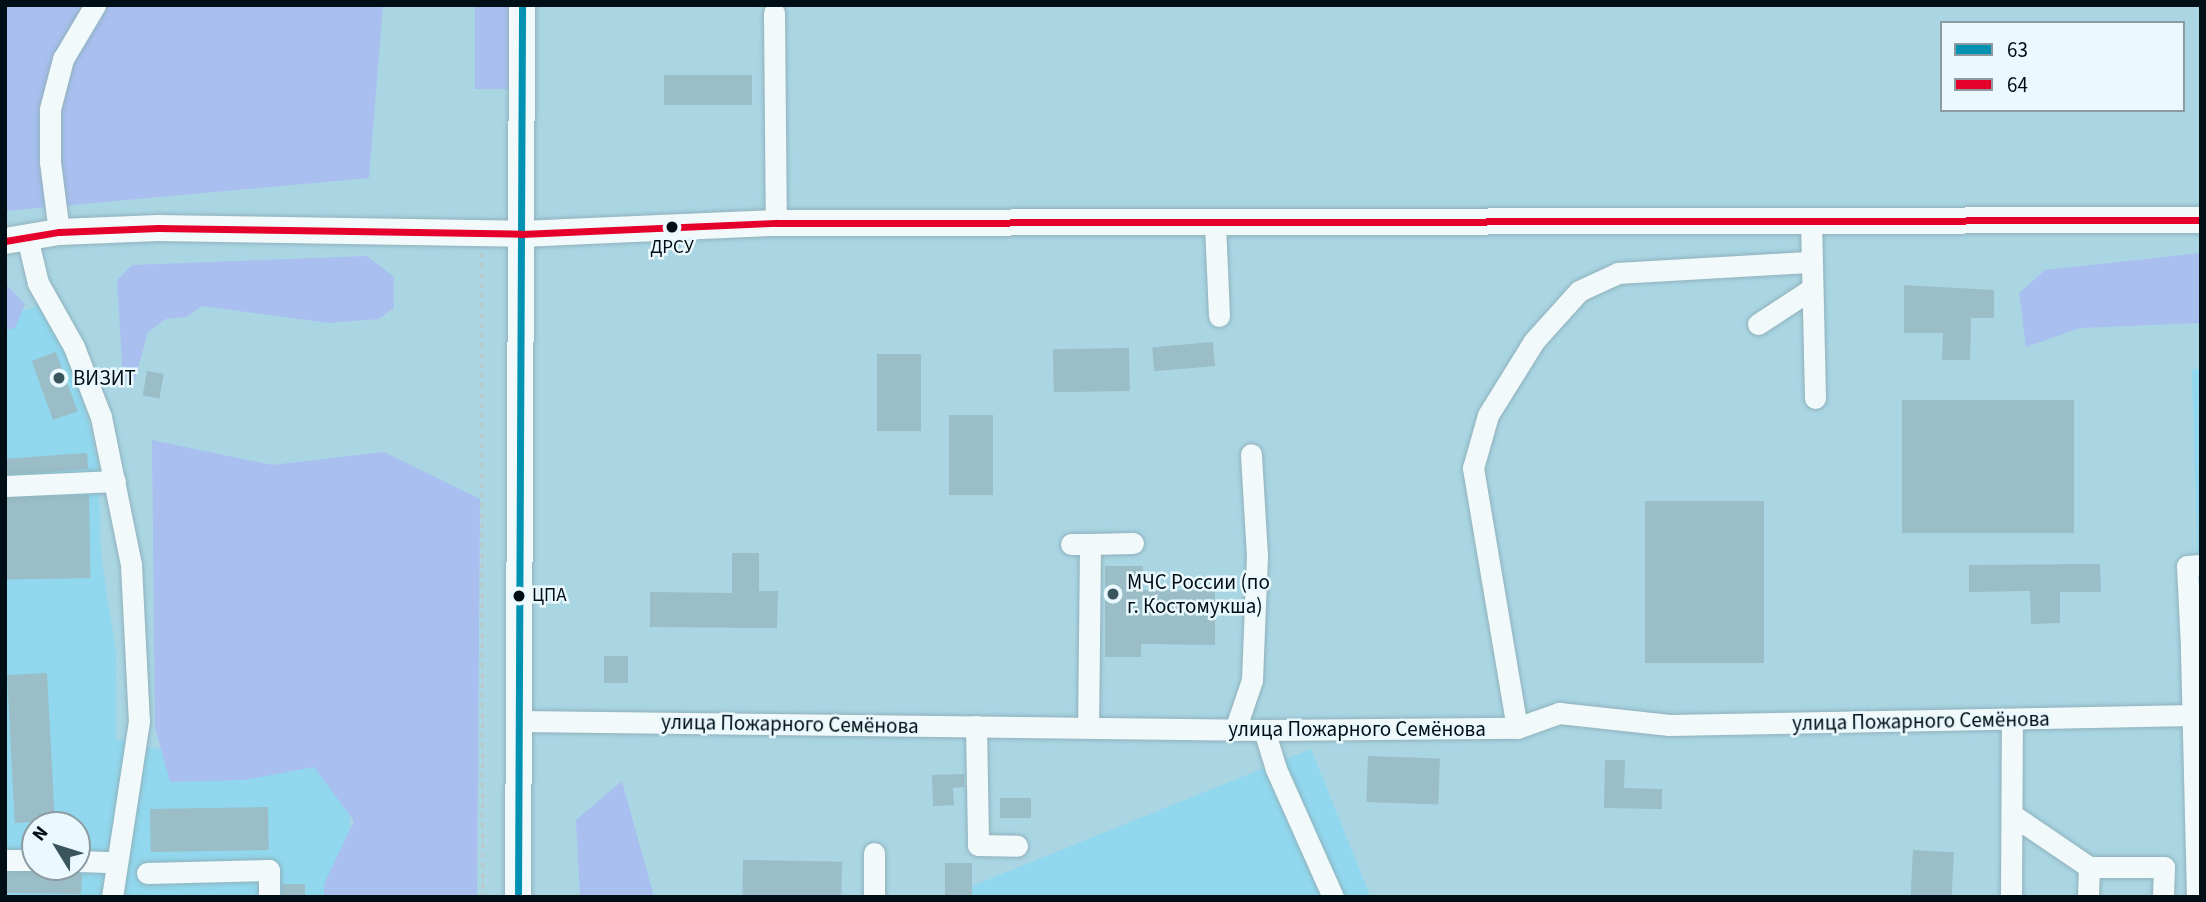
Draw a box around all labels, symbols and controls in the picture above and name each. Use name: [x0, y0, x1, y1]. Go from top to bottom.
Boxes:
legend: [1940, 21, 2185, 112]
text: 63: [2007, 35, 2028, 65]
text: 64: [2007, 70, 2028, 100]
marker: ДРСУ: [665, 220, 679, 234]
place label: ДРСУ: [650, 237, 694, 259]
place label: ВИЗИТ: [73, 365, 136, 391]
marker: ВИЗИТ: [51, 370, 67, 386]
place label: МЧС России (по г. Костомукша): [1127, 569, 1270, 619]
place label: ЦПА: [532, 585, 567, 607]
marker: МЧС России (по г. Костомукша): [1105, 586, 1121, 602]
marker: ЦПА: [512, 589, 526, 603]
street label: улица Пожарного Семёнова: [1792, 706, 2050, 736]
street label: улица Пожарного Семёнова: [661, 709, 919, 739]
street label: улица Пожарного Семёнова: [1228, 716, 1486, 742]
north arrow: [21, 811, 91, 881]
text: N: [26, 821, 55, 847]

